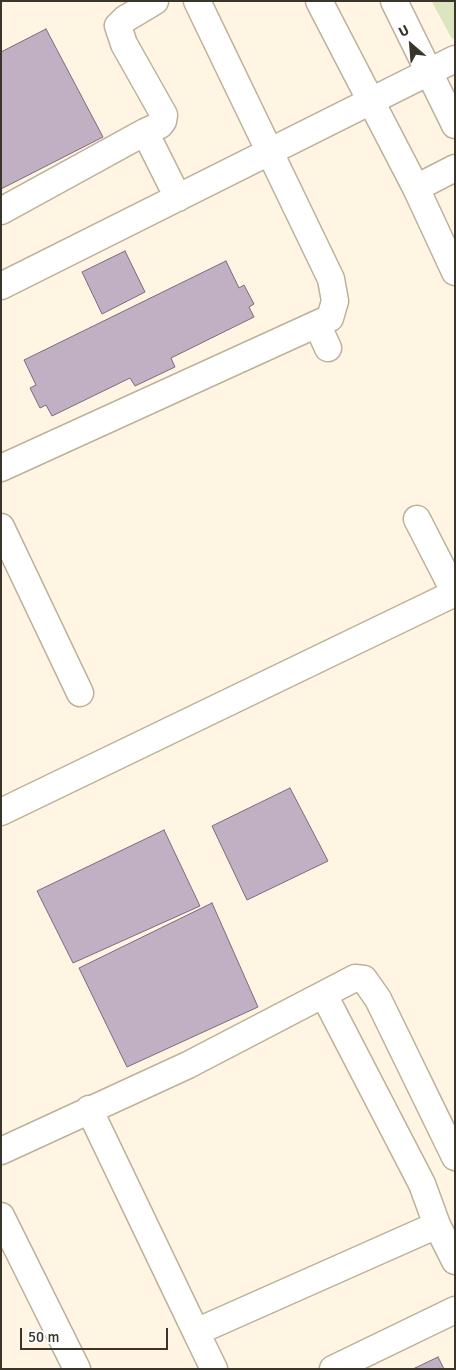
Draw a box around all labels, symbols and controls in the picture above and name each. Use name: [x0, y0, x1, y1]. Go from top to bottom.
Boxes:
north arrow: [386, 20, 436, 70]
text: U: [396, 21, 412, 41]
scale bar: [22, 1318, 170, 1350]
text: 50 m: [28, 1328, 59, 1346]

